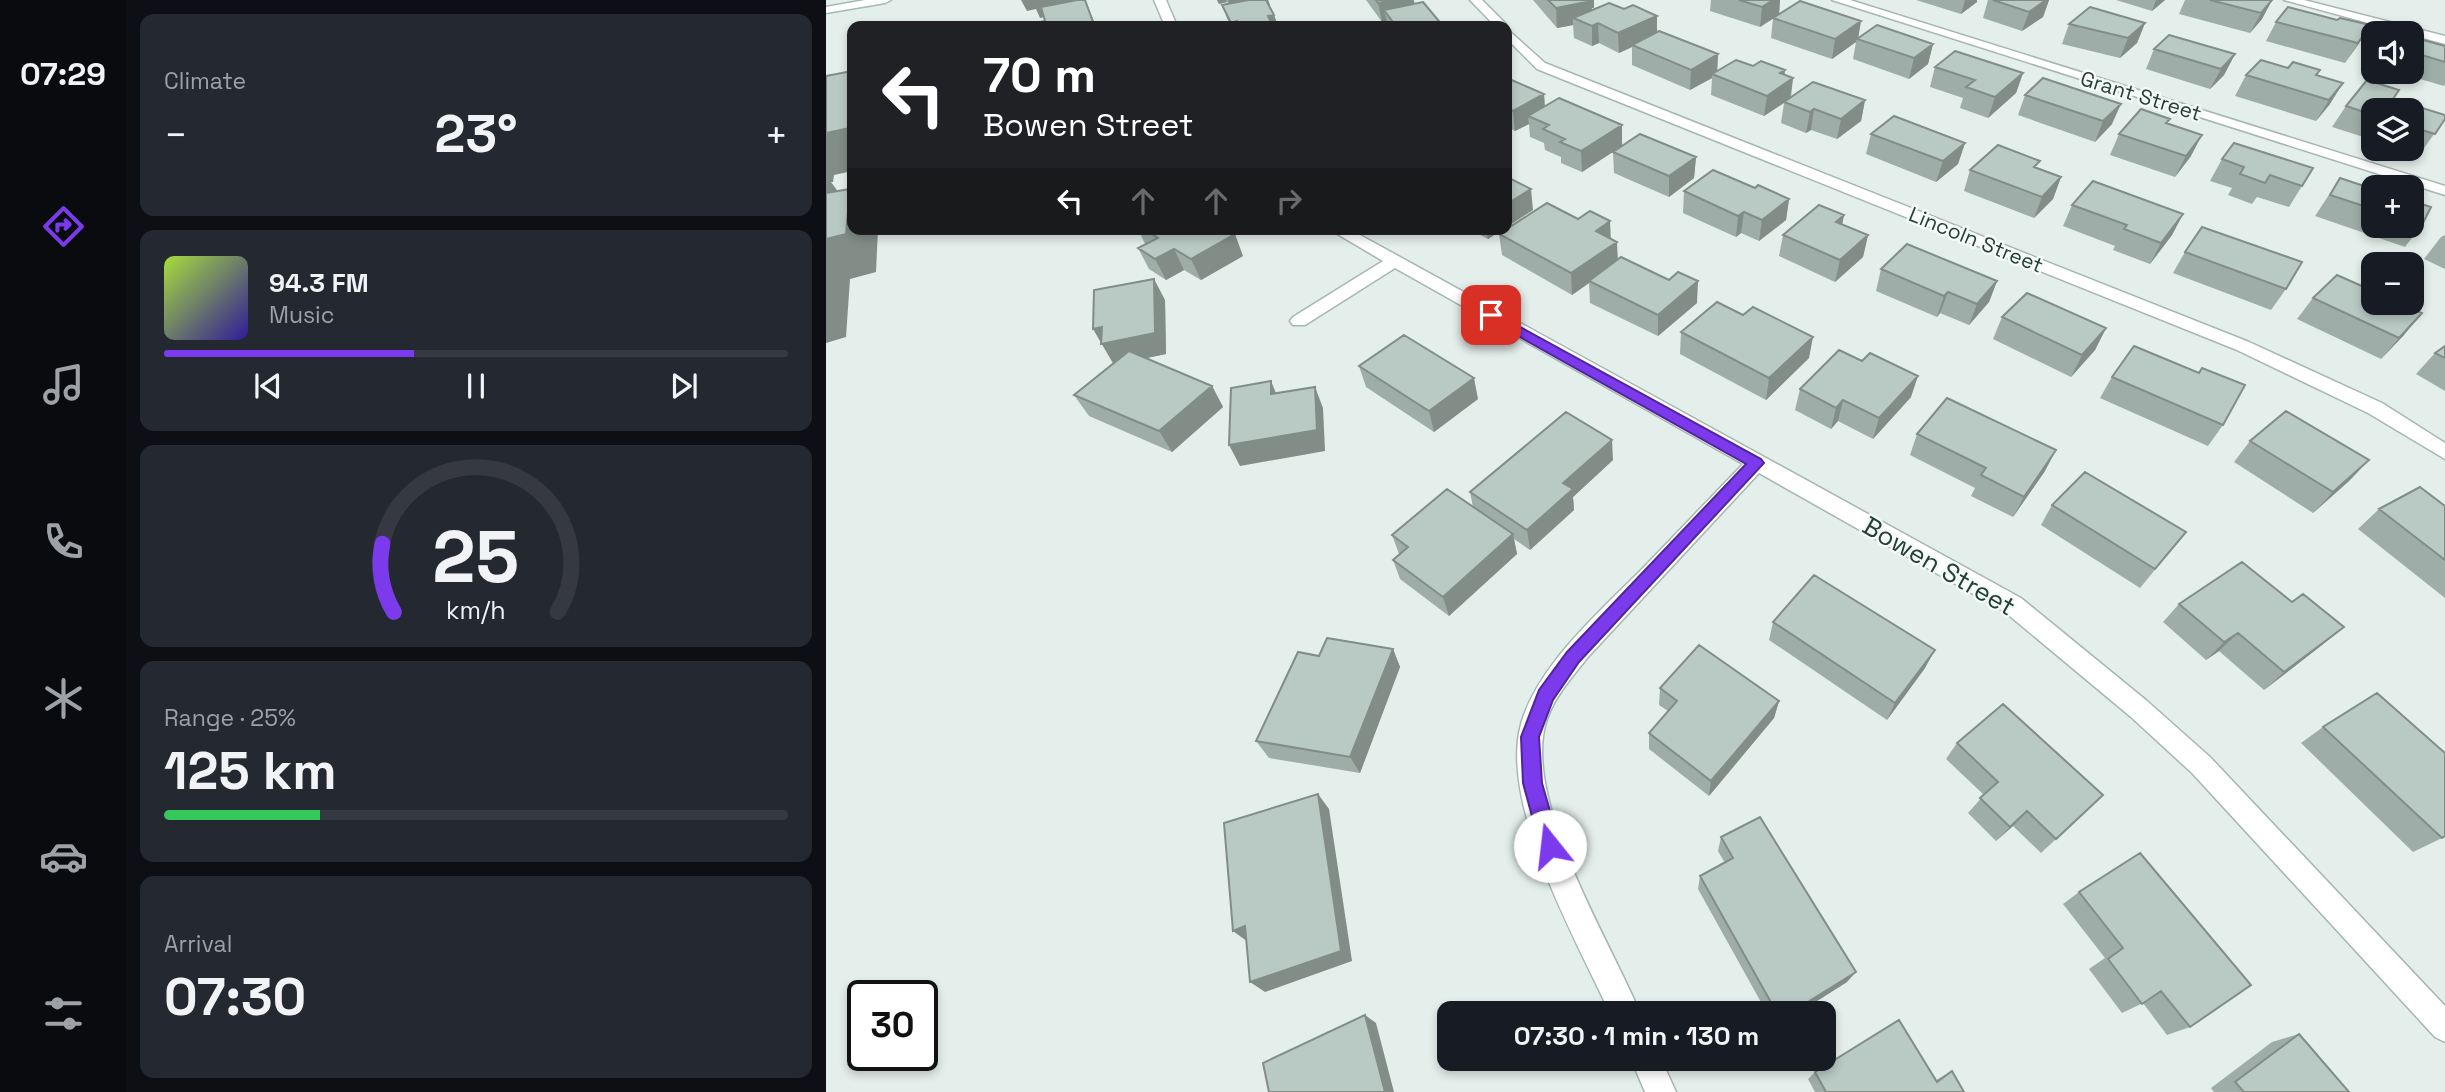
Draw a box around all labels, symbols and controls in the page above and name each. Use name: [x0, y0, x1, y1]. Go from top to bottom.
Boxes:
map controls: [2361, 21, 2424, 315]
button: sound: [2361, 21, 2424, 84]
text: 70 m: [983, 44, 1096, 106]
icon: left: [868, 49, 959, 140]
text: 07:29: [20, 54, 106, 94]
street label: Grant Street: [2077, 64, 2205, 127]
text: Climate: [164, 66, 246, 96]
button: layers: [2361, 98, 2424, 161]
text: 23°: [435, 101, 518, 167]
text: Bowen Street: [983, 105, 1194, 145]
text: −: [164, 111, 188, 159]
text: +: [764, 111, 788, 159]
button: +: [2361, 175, 2424, 238]
icon: left: [1051, 182, 1089, 220]
icon: ahead: [1124, 182, 1162, 220]
icon: ahead: [1197, 182, 1235, 220]
icon: right: [1270, 182, 1308, 220]
street label: Lincoln Street: [1905, 200, 2047, 279]
icon: directions: [39, 202, 88, 251]
button: −: [2361, 252, 2424, 315]
text: 94.3 FM: [269, 266, 369, 300]
pin: [1461, 285, 1521, 345]
icon: arrive: [1472, 296, 1510, 334]
text: Music: [269, 300, 334, 330]
icon: music: [39, 360, 88, 409]
icon: previous: [249, 367, 287, 405]
icon: pause: [457, 367, 495, 405]
icon: next: [665, 367, 703, 405]
street label: Bowen Street: [1856, 509, 2022, 623]
text: 25: [433, 510, 519, 603]
icon: phone: [39, 517, 88, 566]
text: km/h: [446, 594, 506, 626]
icon: climate: [39, 674, 88, 723]
text: Range · 25%: [164, 703, 296, 733]
text: 125 km: [164, 738, 337, 804]
position arrow: [1513, 809, 1587, 883]
icon: car: [39, 832, 88, 881]
text: Arrival: [164, 929, 232, 959]
text: 07:30: [164, 964, 306, 1030]
speed limit sign: 30: [847, 980, 938, 1071]
icon: filters: [39, 989, 88, 1038]
text: 07:30 · 1 min · 130 m: [1514, 1019, 1759, 1053]

